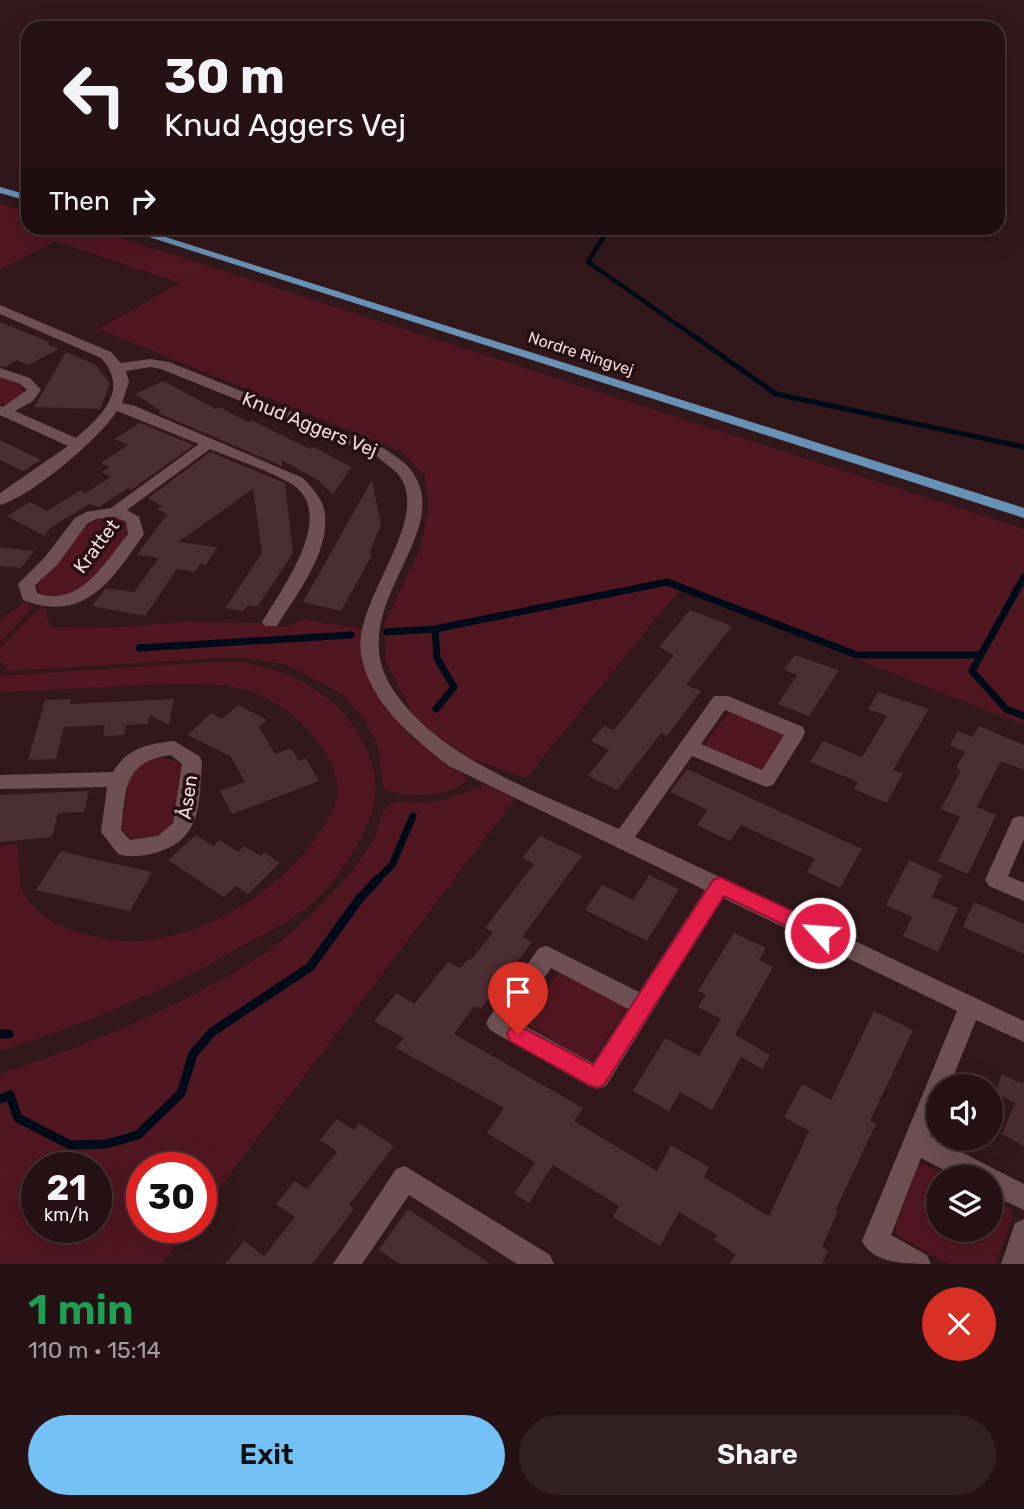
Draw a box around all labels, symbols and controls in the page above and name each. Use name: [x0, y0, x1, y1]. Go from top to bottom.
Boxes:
text: 30 m: [164, 47, 285, 105]
icon: left: [49, 49, 140, 140]
text: Knud Aggers Vej: [164, 106, 406, 144]
icon: right: [124, 182, 162, 220]
text: Then: [49, 186, 110, 217]
street label: Nordre Ringvej: [526, 327, 636, 379]
street label: Knud Aggers Vej: [239, 387, 381, 462]
street label: Krattet: [69, 514, 125, 578]
street label: Åsen: [173, 773, 202, 821]
position arrow: [783, 896, 857, 970]
pin: [488, 962, 548, 1034]
icon: arrive: [499, 973, 537, 1011]
map controls: [926, 1074, 1003, 1242]
button: sound: [926, 1074, 1003, 1151]
speed limit sign: 30: [126, 1152, 217, 1243]
button: layers: [926, 1165, 1003, 1242]
text: 21: [46, 1167, 87, 1209]
text: km/h: [44, 1204, 89, 1226]
text: 1 min: [28, 1285, 134, 1335]
button: close: [922, 1287, 996, 1361]
text: 110 m · 15:14: [28, 1336, 161, 1364]
button: Exit: [28, 1415, 505, 1495]
button: Share: [519, 1415, 996, 1495]

